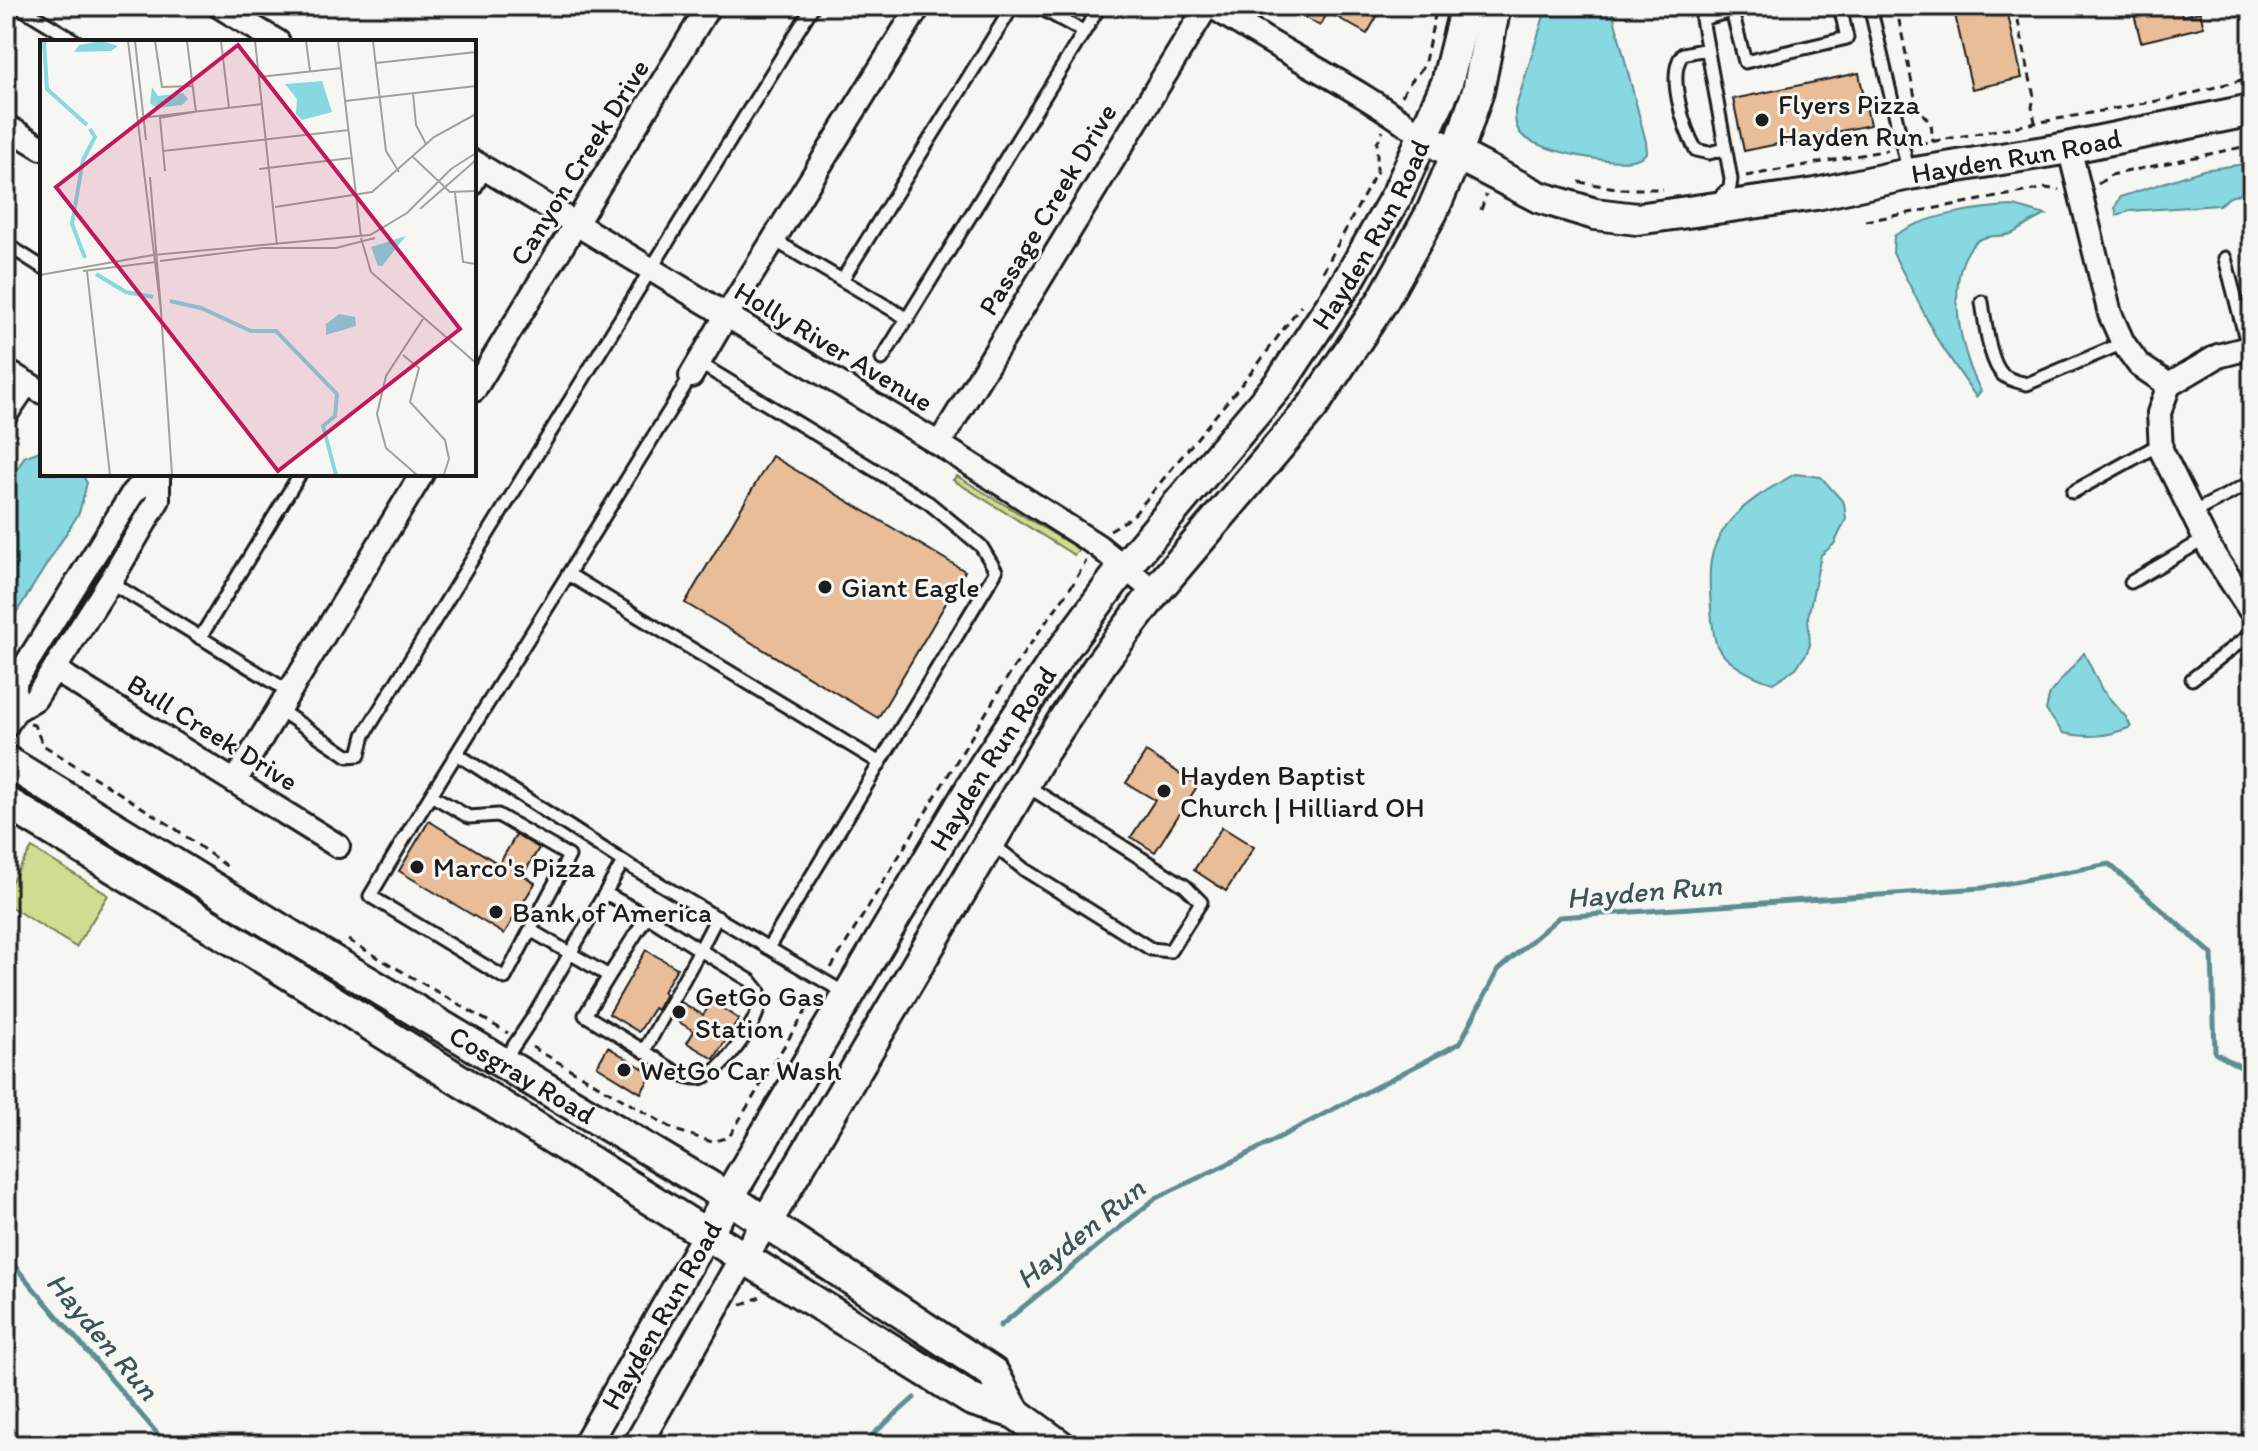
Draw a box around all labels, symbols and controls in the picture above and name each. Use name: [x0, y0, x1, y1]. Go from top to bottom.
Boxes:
inset map: [40, 40, 476, 476]
street label: Canyon Creek Drive: [502, 53, 656, 271]
place label: Flyers Pizza Hayden Run: [1778, 87, 1924, 153]
street label: Passage Creek Drive: [970, 97, 1124, 321]
marker: Flyers Pizza Hayden Run: [1753, 111, 1771, 129]
street label: Hayden Run Road: [1909, 120, 2124, 190]
street label: Hayden Run Road: [1303, 134, 1437, 336]
street label: Holly River Avenue: [728, 273, 940, 419]
place label: Giant Eagle: [841, 570, 980, 604]
marker: Giant Eagle: [816, 578, 834, 596]
street label: Hayden Run Road: [921, 659, 1063, 857]
street label: Bull Creek Drive: [121, 666, 305, 798]
place label: Hayden Baptist Church | Hilliard OH: [1180, 758, 1425, 824]
marker: Hayden Baptist Church | Hilliard OH: [1155, 782, 1173, 800]
place label: Marco's Pizza: [433, 850, 596, 884]
marker: Marco's Pizza: [408, 858, 426, 876]
water label: Hayden Run: [1565, 866, 1723, 916]
place label: Bank of America: [512, 895, 712, 929]
marker: Bank of America: [487, 903, 505, 921]
place label: GetGo Gas Station: [695, 979, 824, 1045]
marker: GetGo Gas Station: [670, 1003, 688, 1021]
street label: Cosgray Road: [443, 1018, 602, 1131]
place label: WetGo Car Wash: [640, 1053, 841, 1087]
marker: WetGo Car Wash: [615, 1061, 633, 1079]
water label: Hayden Run: [1008, 1170, 1152, 1296]
street label: Hayden Run Road: [593, 1215, 729, 1415]
water label: Hayden Run: [39, 1264, 167, 1408]

